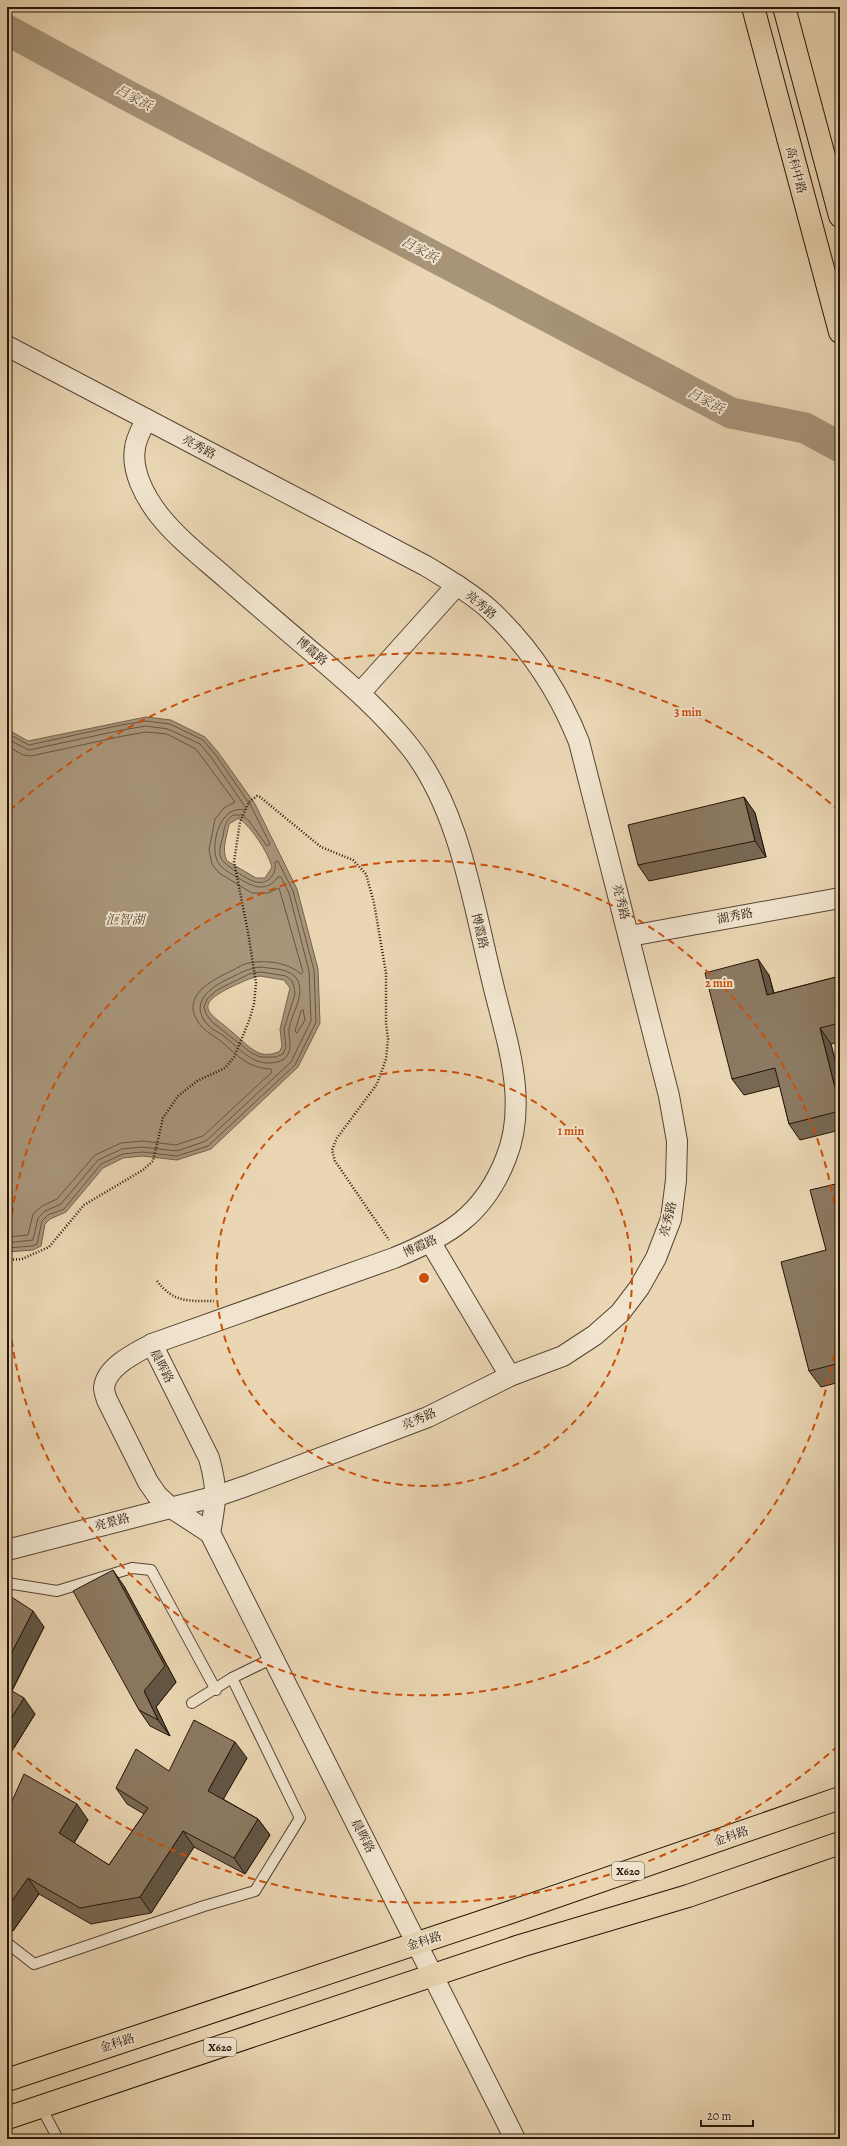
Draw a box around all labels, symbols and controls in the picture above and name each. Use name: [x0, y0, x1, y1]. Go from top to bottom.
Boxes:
water label: 吕家浜: [113, 81, 156, 115]
street label: 高科中路: [782, 145, 810, 195]
water label: 吕家浜: [399, 233, 442, 267]
water label: 吕家浜: [685, 384, 728, 418]
street label: 亮秀路: [179, 431, 219, 463]
street label: 亮秀路: [462, 587, 500, 623]
street label: 博霞路: [293, 633, 331, 669]
text: 3 min: [674, 704, 702, 720]
street label: 亮秀路: [609, 883, 633, 921]
street label: 湖秀路: [716, 905, 754, 927]
water label: 汇智湖: [105, 911, 146, 928]
street label: 博霞路: [468, 912, 492, 950]
text: 2 min: [705, 975, 733, 991]
text: 1 min: [558, 1123, 585, 1139]
street label: 亮秀路: [656, 1200, 680, 1238]
street label: 博霞路: [400, 1231, 440, 1261]
centre of rings: [417, 1271, 431, 1285]
street label: 晨晖路: [147, 1346, 177, 1386]
street label: 亮秀路: [399, 1405, 439, 1433]
street label: 亮景路: [93, 1510, 131, 1534]
street label: 晨晖路: [348, 1816, 378, 1856]
street label: 金科路: [711, 1823, 751, 1849]
road number: X620: [612, 1862, 644, 1880]
street label: 金科路: [404, 1928, 444, 1954]
street label: 金科路: [97, 2030, 137, 2056]
road number: X620: [204, 2038, 236, 2056]
scale bar: [701, 2102, 753, 2128]
text: 20 m: [707, 2108, 731, 2124]

